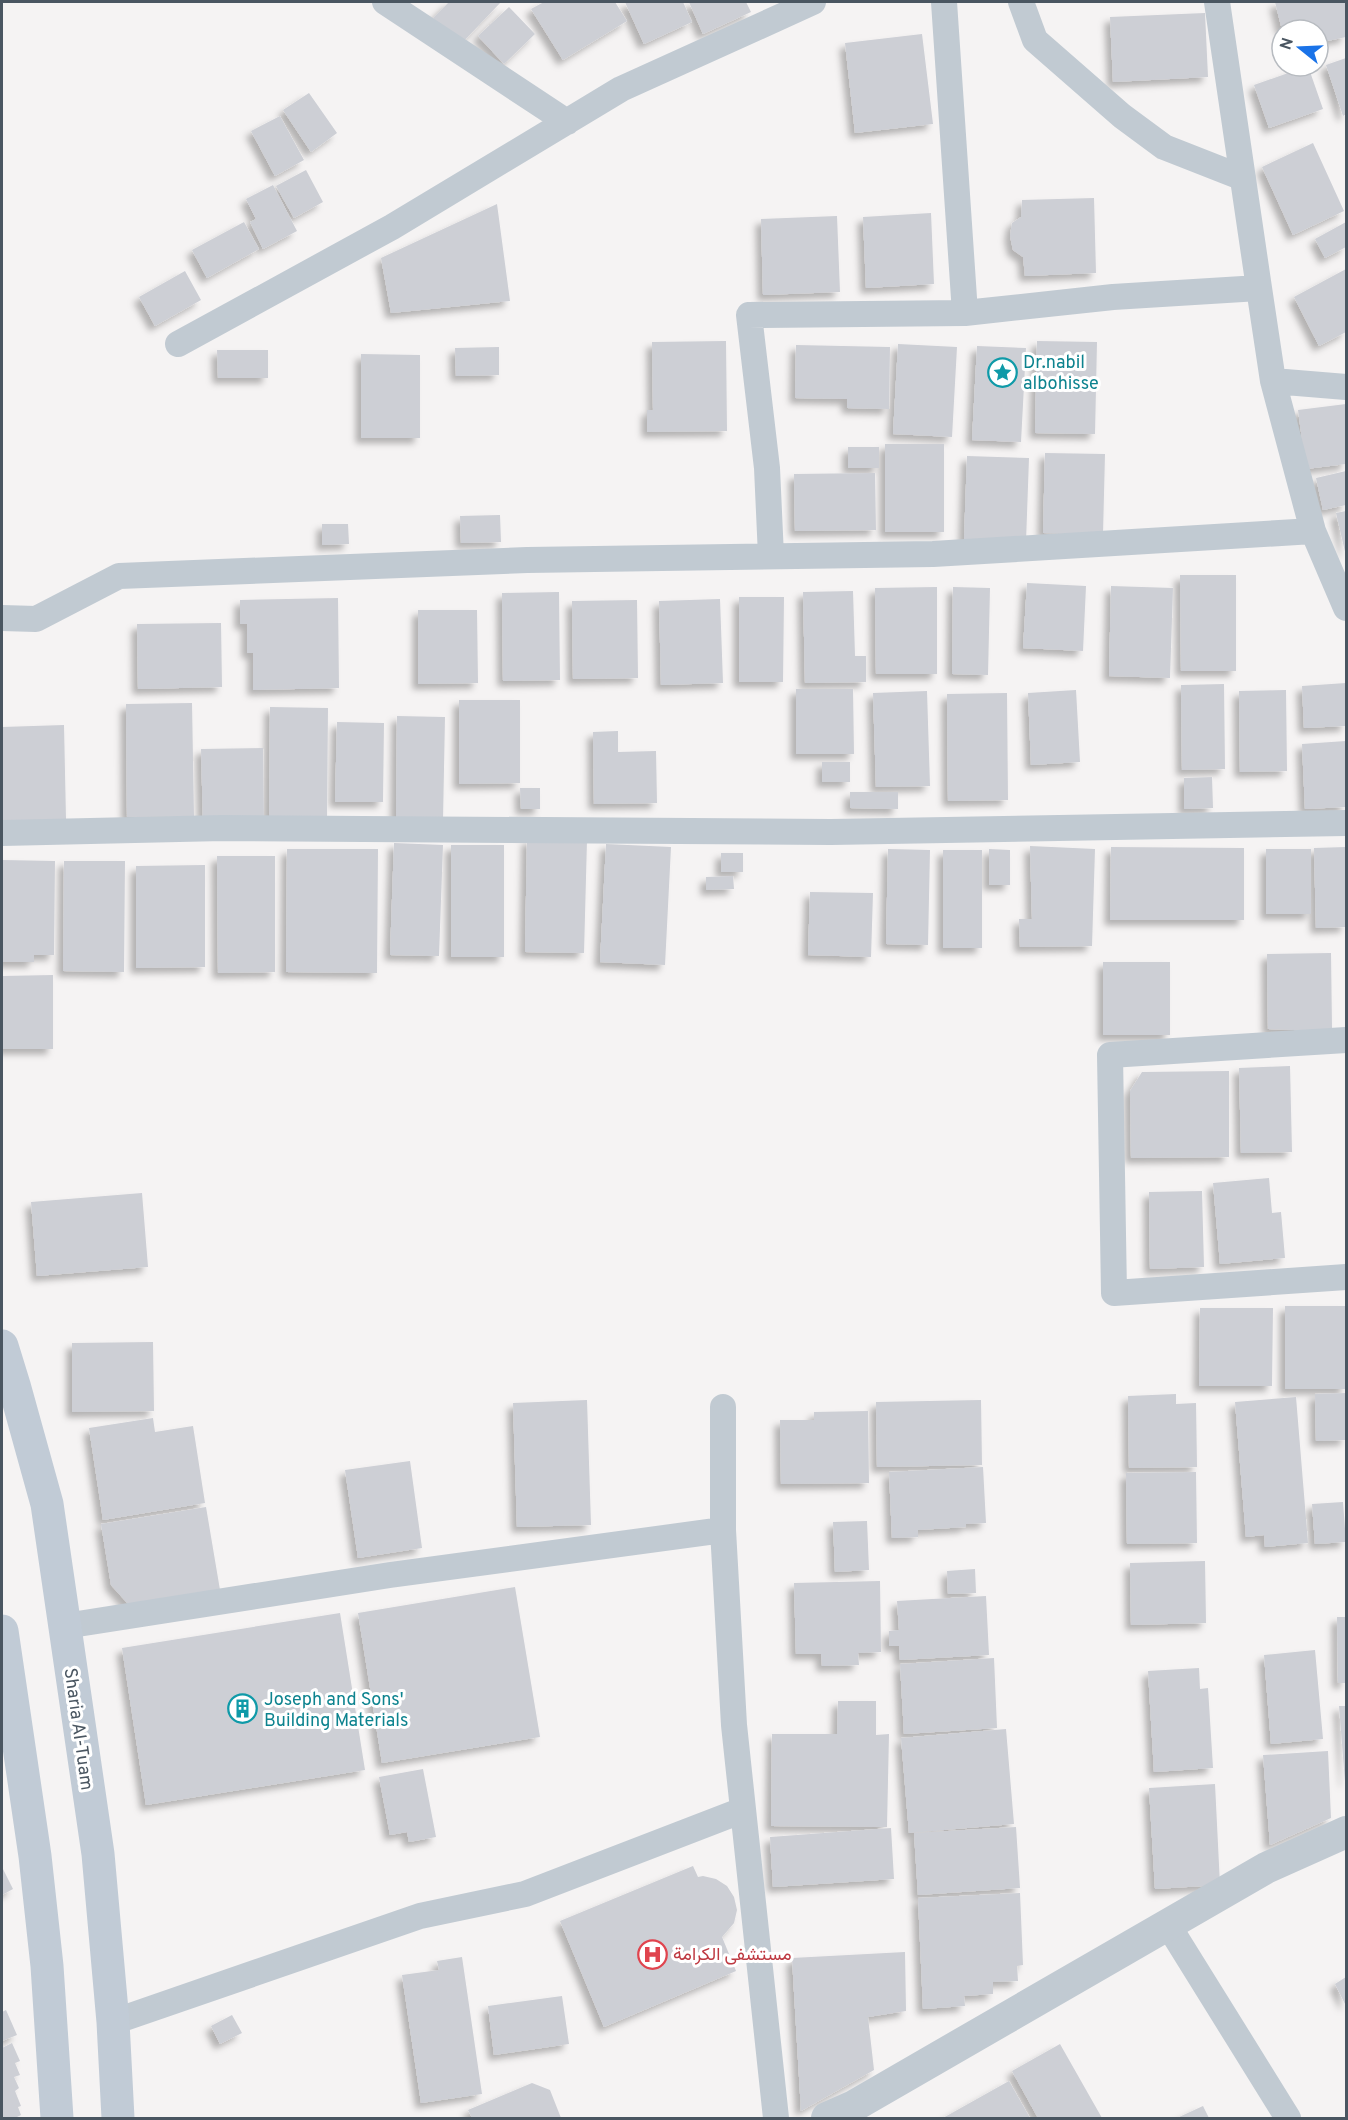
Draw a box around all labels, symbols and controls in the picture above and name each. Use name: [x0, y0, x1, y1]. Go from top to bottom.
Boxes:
north arrow: [1270, 18, 1330, 78]
text: N: [1276, 35, 1299, 53]
place label: Dr.nabil albohisse: [1023, 352, 1099, 396]
place icon: Dr.nabil albohisse: [986, 356, 1018, 388]
street label: Sharia Al-Tuam: [58, 1667, 97, 1792]
place label: Joseph and Sons' Building Materials: [264, 1689, 408, 1733]
building icon: Joseph and Sons' Building Materials: [227, 1693, 259, 1725]
hospital icon: مستشفى الكرامة: [636, 1938, 668, 1970]
place label: مستشفى الكرامة: [673, 1944, 792, 1967]

